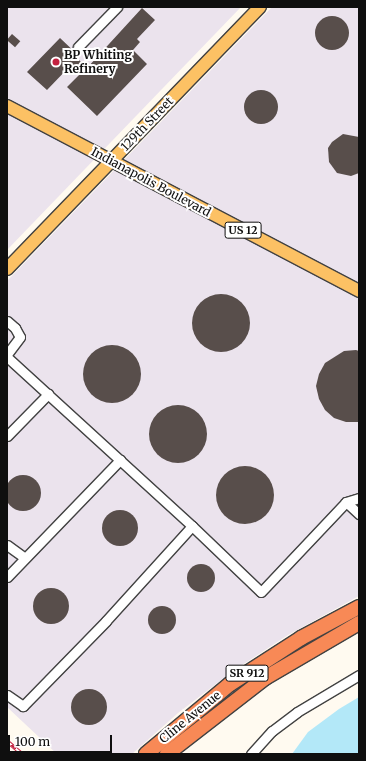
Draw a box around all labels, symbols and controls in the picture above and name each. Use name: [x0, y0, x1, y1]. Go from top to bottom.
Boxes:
place label: BP Whiting Refinery: [64, 48, 132, 76]
marker: BP Whiting Refinery: [51, 57, 61, 67]
street label: 129th Street: [118, 94, 176, 154]
street label: Indianapolis Boulevard: [89, 144, 213, 220]
road number: US 12: [224, 221, 262, 239]
road number: SR 912: [225, 664, 269, 682]
street label: Cline Avenue: [156, 688, 224, 746]
scale bar: [10, 727, 114, 753]
text: 100 m: [15, 734, 50, 749]

